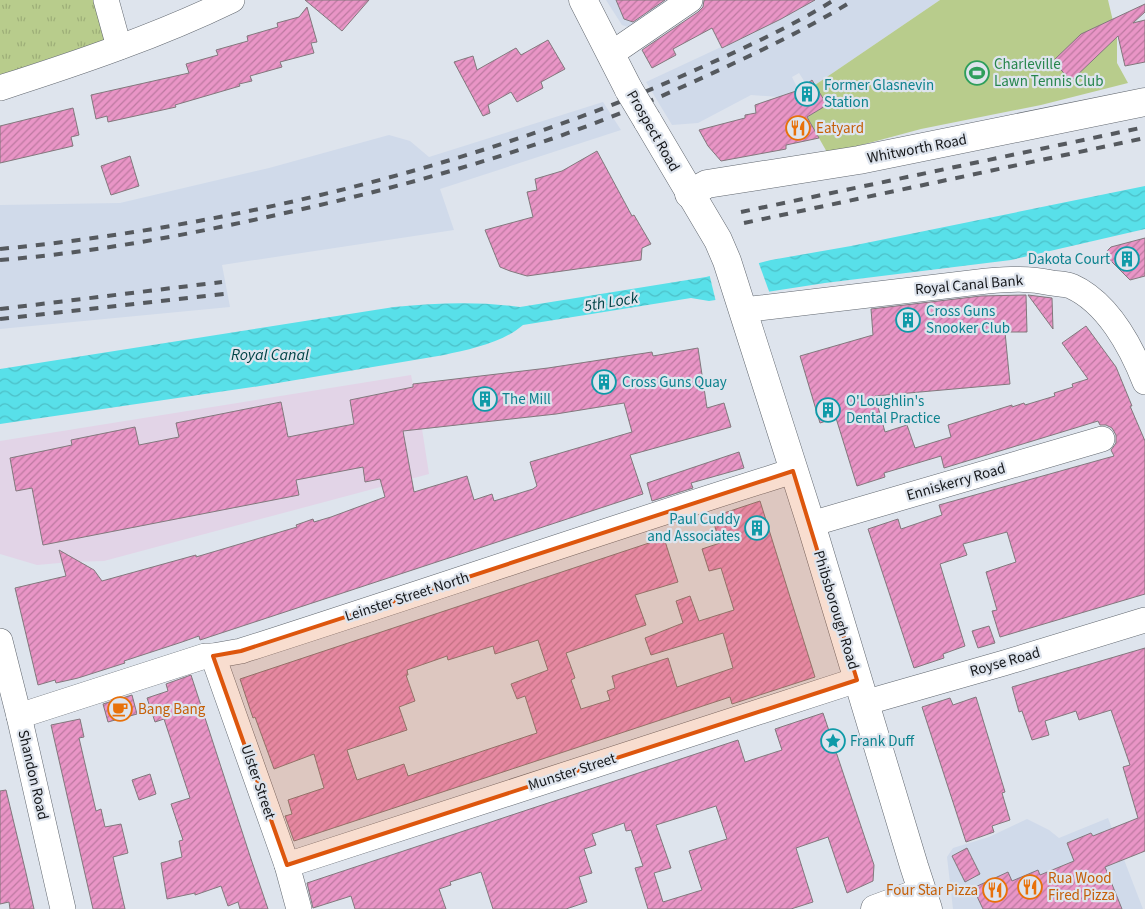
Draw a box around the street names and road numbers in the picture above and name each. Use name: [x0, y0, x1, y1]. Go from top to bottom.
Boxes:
street label: Prospect Road: [621, 86, 685, 176]
street label: Whitworth Road: [865, 129, 969, 169]
street label: Royal Canal Bank: [914, 270, 1024, 300]
street label: Enniskerry Road: [904, 458, 1008, 506]
street label: Phibsborough Road: [808, 548, 864, 672]
street label: Leinster Street North: [342, 567, 472, 627]
street label: Royse Road: [967, 642, 1043, 682]
street label: Shandon Road: [12, 728, 54, 822]
street label: Ulster Street: [235, 742, 281, 822]
street label: Munster Street: [525, 748, 619, 796]

